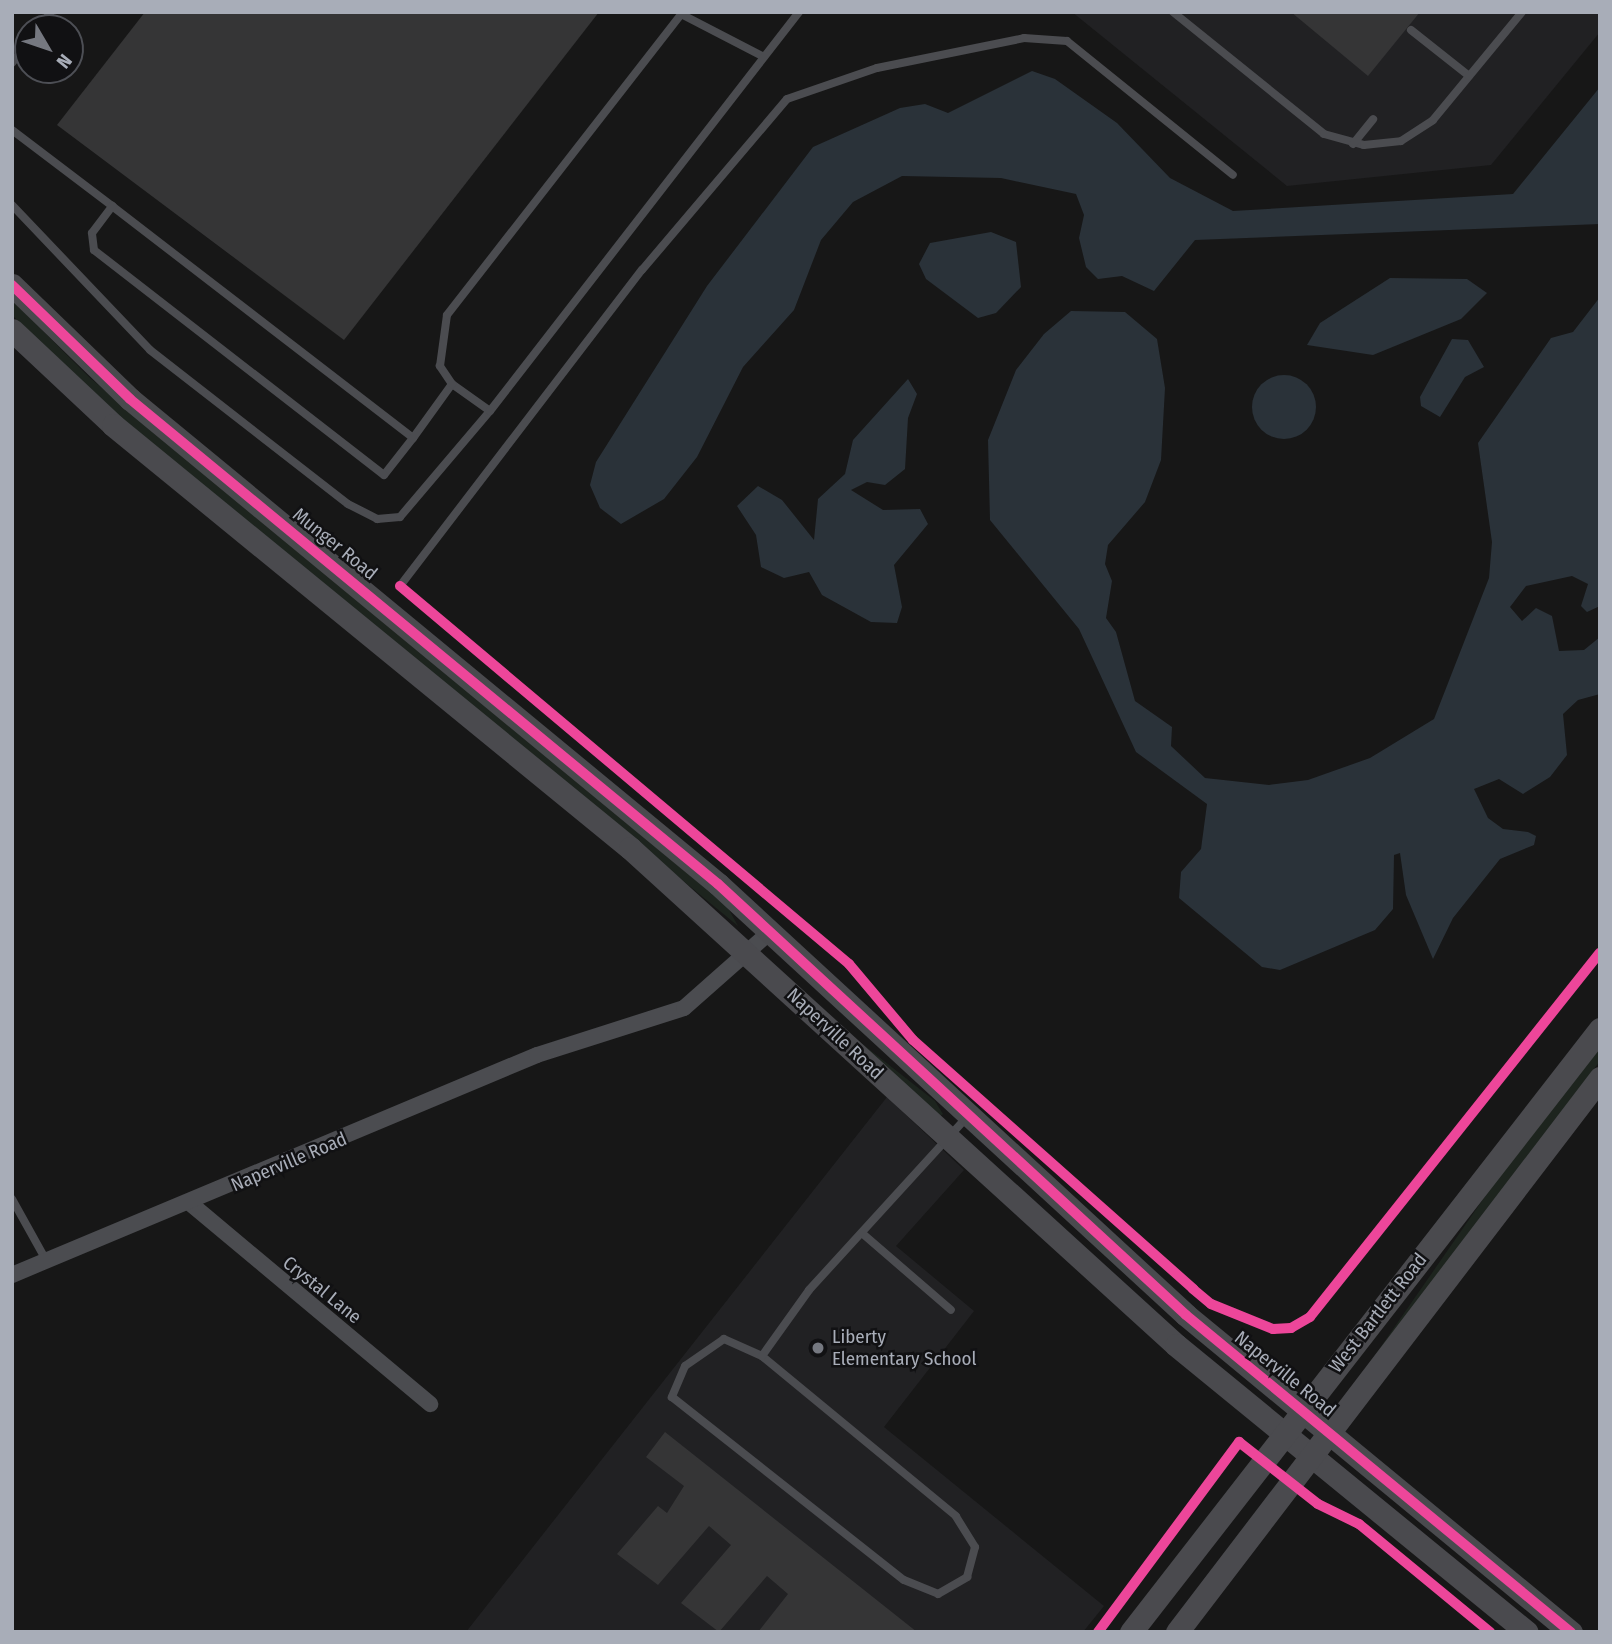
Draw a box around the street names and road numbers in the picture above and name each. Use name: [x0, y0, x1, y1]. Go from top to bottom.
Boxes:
street label: Munger Road: [288, 503, 382, 585]
street label: Naperville Road: [782, 984, 888, 1084]
street label: Naperville Road: [228, 1127, 350, 1197]
street label: West Bartlett Road: [1324, 1249, 1432, 1377]
street label: Crystal Lane: [278, 1252, 366, 1328]
street label: Naperville Road: [1230, 1326, 1340, 1422]

